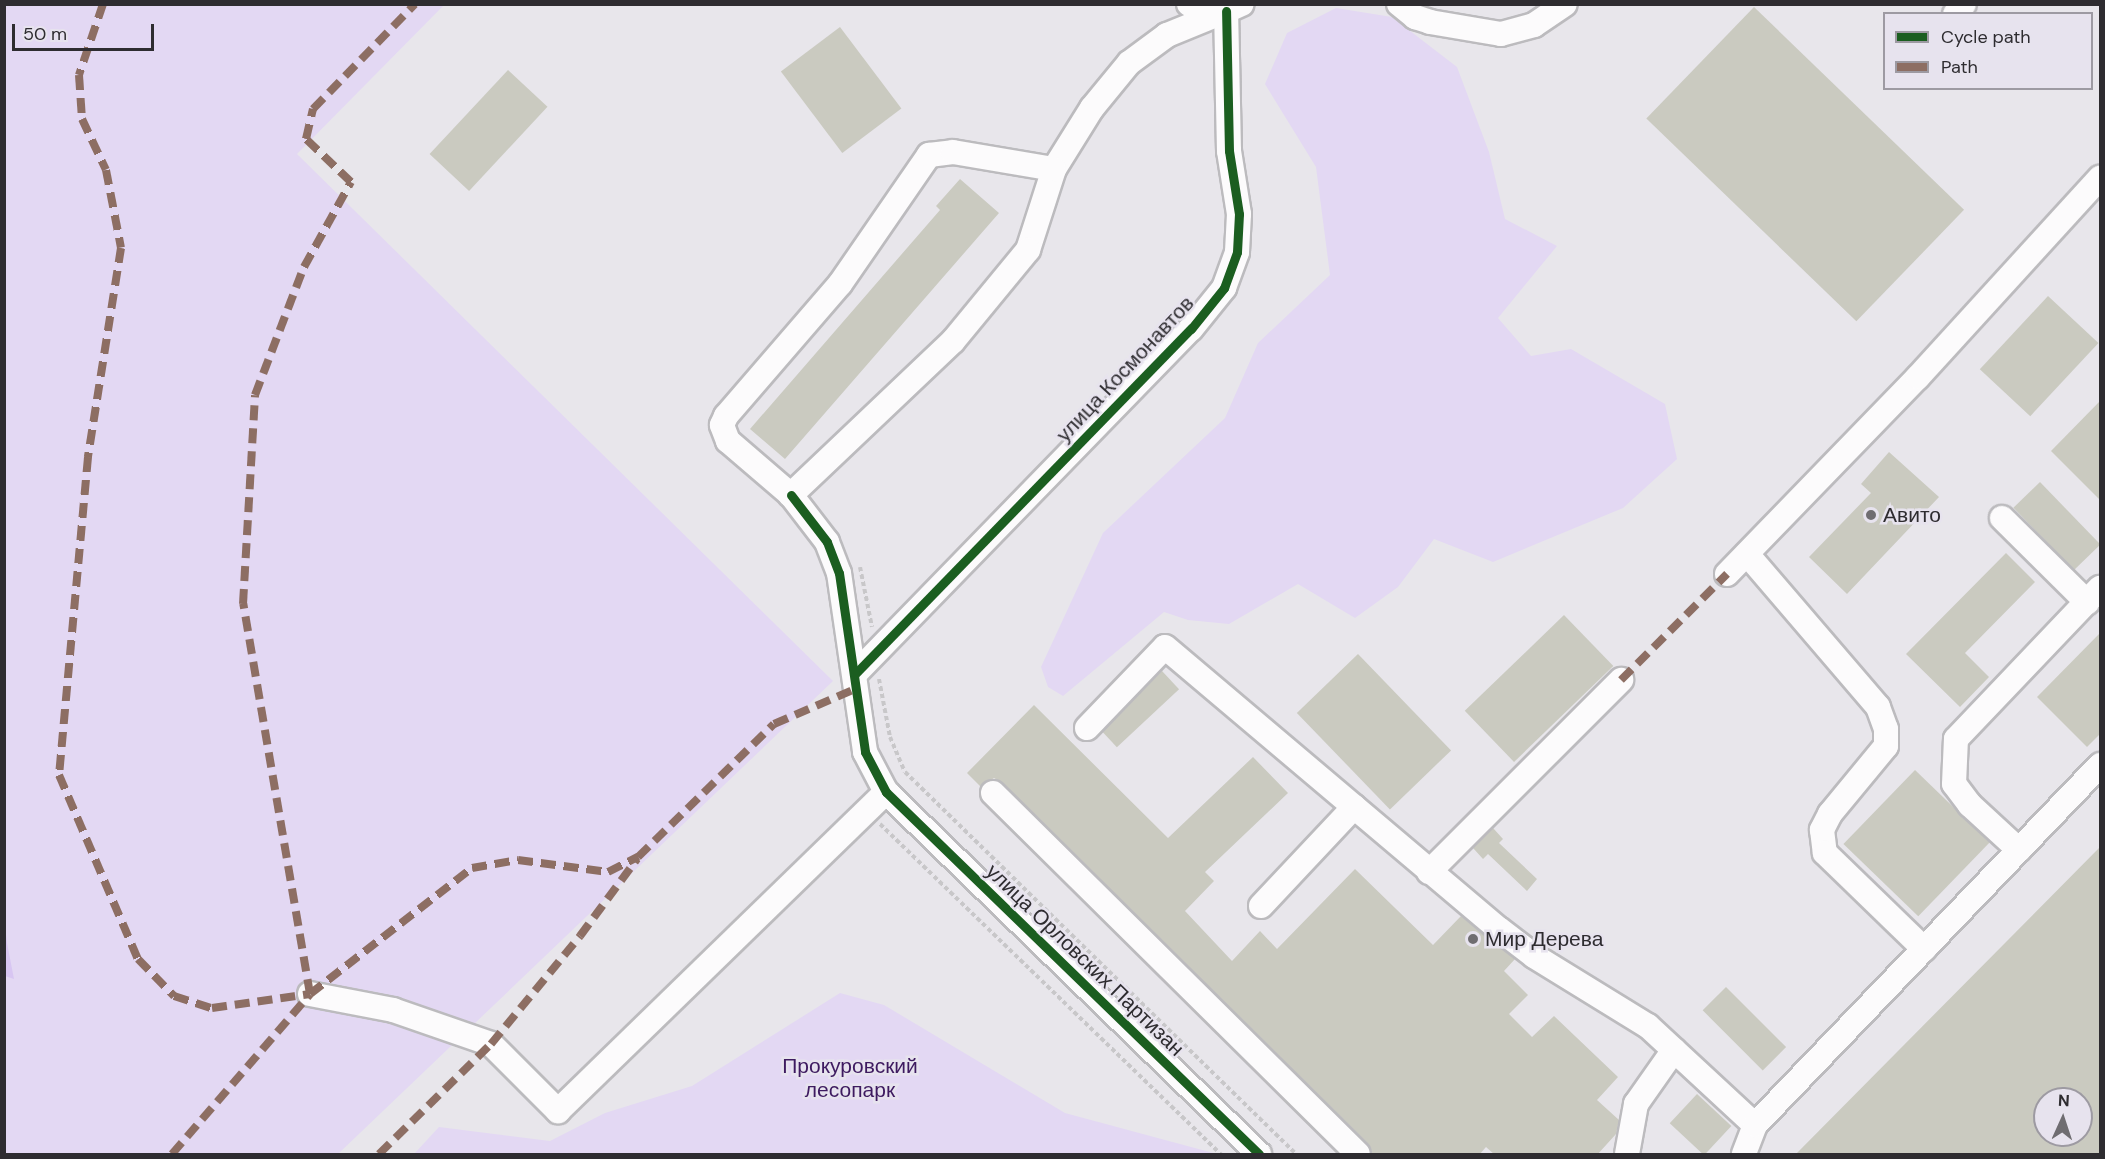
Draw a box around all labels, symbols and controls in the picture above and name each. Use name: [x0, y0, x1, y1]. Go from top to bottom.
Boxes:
scale bar: [15, 12, 158, 50]
legend: [1883, 12, 2093, 90]
text: 50 m: [23, 22, 67, 46]
text: Cycle path: [1941, 25, 2031, 49]
text: Path: [1941, 55, 1978, 79]
street label: улица Космонавтов: [1051, 291, 1199, 447]
place label: Авито: [1883, 502, 1941, 528]
marker: Авито: [1864, 508, 1878, 522]
street label: улица Орловских Партизан: [981, 859, 1189, 1061]
place label: Мир Дерева: [1485, 926, 1603, 952]
marker: Мир Дерева: [1466, 932, 1480, 946]
park label: Прокуровский лесопарк: [782, 1053, 918, 1103]
north arrow: [2033, 1087, 2093, 1147]
text: N: [2057, 1090, 2070, 1111]

